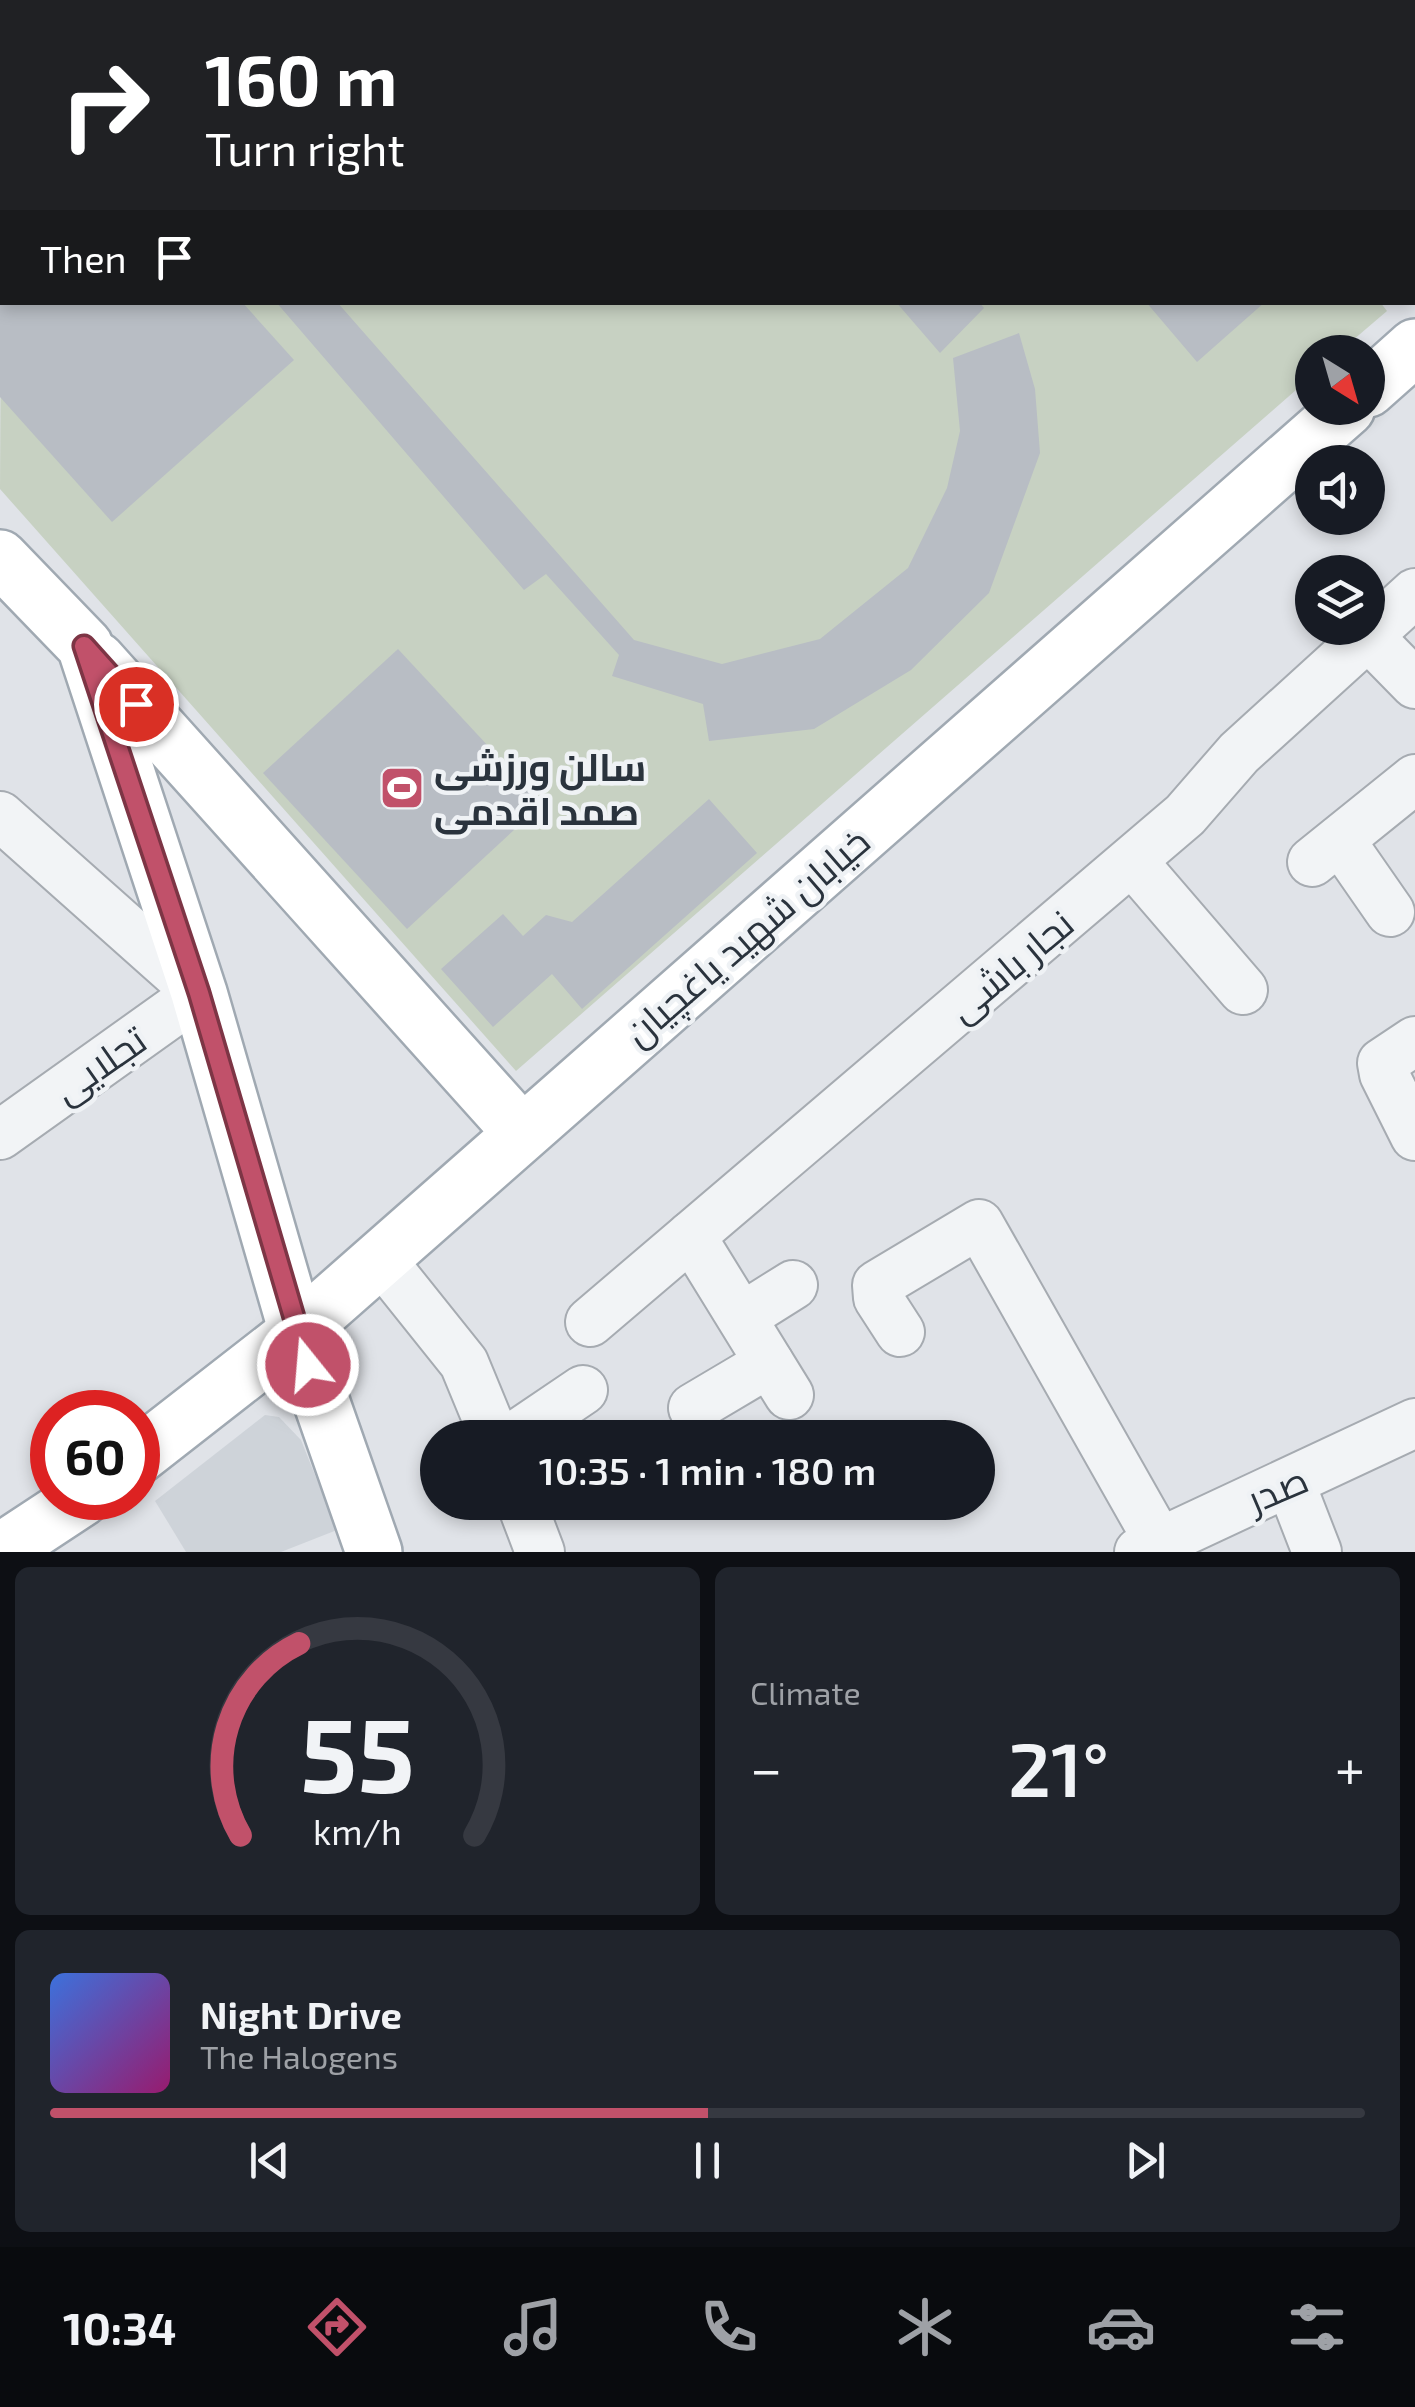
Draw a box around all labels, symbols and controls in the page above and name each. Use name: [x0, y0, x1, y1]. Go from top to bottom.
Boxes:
text: 160 m: [205, 36, 398, 120]
icon: right: [40, 40, 170, 170]
text: Turn right: [205, 121, 405, 175]
icon: arrive: [147, 230, 202, 285]
text: Then: [40, 235, 127, 281]
north arrow: [1295, 335, 1385, 425]
map controls: [1295, 335, 1385, 645]
button: sound: [1295, 445, 1385, 535]
button: layers: [1295, 555, 1385, 645]
pin: [94, 662, 179, 747]
icon: arrive: [109, 677, 164, 732]
place label: سالن ورزشی صمد اقدمی: [434, 743, 646, 835]
sports icon: سالن ورزشی صمد اقدمی: [379, 765, 425, 811]
street label: خیابان شهید یاغچیان: [614, 817, 881, 1058]
street label: نجار باشی: [938, 899, 1083, 1032]
street label: تجلایی: [44, 1016, 155, 1114]
position arrow: [256, 1313, 360, 1417]
speed limit sign: 60: [30, 1390, 160, 1520]
text: 10:35 · 1 min · 180 m: [539, 1447, 876, 1493]
street label: صدر: [1238, 1455, 1314, 1522]
text: Climate: [750, 1673, 861, 1711]
text: 55: [300, 1689, 415, 1814]
text: 21°: [1008, 1722, 1109, 1812]
text: −: [750, 1734, 782, 1800]
text: +: [1335, 1734, 1365, 1800]
text: km/h: [313, 1809, 402, 1852]
text: Night Drive: [200, 1991, 402, 2037]
text: The Halogens: [200, 2037, 398, 2075]
icon: previous: [242, 2133, 297, 2188]
icon: pause: [680, 2133, 735, 2188]
icon: next: [1118, 2133, 1173, 2188]
icon: directions: [302, 2292, 372, 2362]
icon: music: [498, 2292, 568, 2362]
icon: phone: [694, 2292, 764, 2362]
icon: climate: [890, 2292, 960, 2362]
icon: car: [1086, 2292, 1156, 2362]
icon: filters: [1282, 2292, 1352, 2362]
text: 10:34: [63, 2300, 177, 2354]

